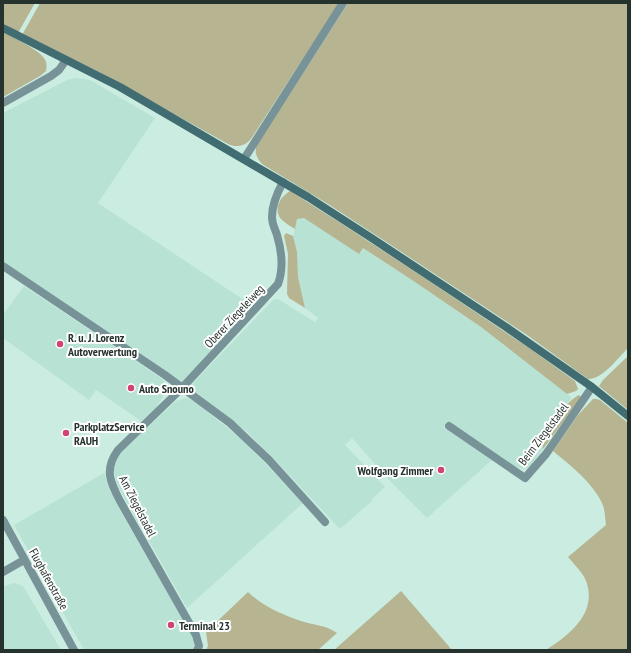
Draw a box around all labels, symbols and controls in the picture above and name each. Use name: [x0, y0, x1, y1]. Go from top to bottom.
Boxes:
street label: Oberer Ziegeleiweg: [201, 281, 267, 351]
place label: R. u. J. Lorenz Autoverwertung: [67, 330, 137, 359]
marker: R. u. J. Lorenz Autoverwertung: [55, 339, 65, 349]
place label: Auto Snouno: [138, 381, 194, 396]
marker: Auto Snouno: [126, 383, 136, 393]
street label: Beim Ziegelstadel: [515, 400, 571, 468]
place label: ParkplatzService RAUH: [74, 419, 145, 448]
marker: ParkplatzService RAUH: [61, 428, 71, 438]
place label: Wolfgang Zimmer: [357, 463, 433, 478]
marker: Wolfgang Zimmer: [436, 465, 446, 475]
street label: Am Ziegelstadel: [116, 473, 160, 539]
street label: Flughafenstraße: [26, 546, 72, 612]
place label: Terminal 23: [179, 618, 230, 633]
marker: Terminal 23: [166, 620, 176, 630]

